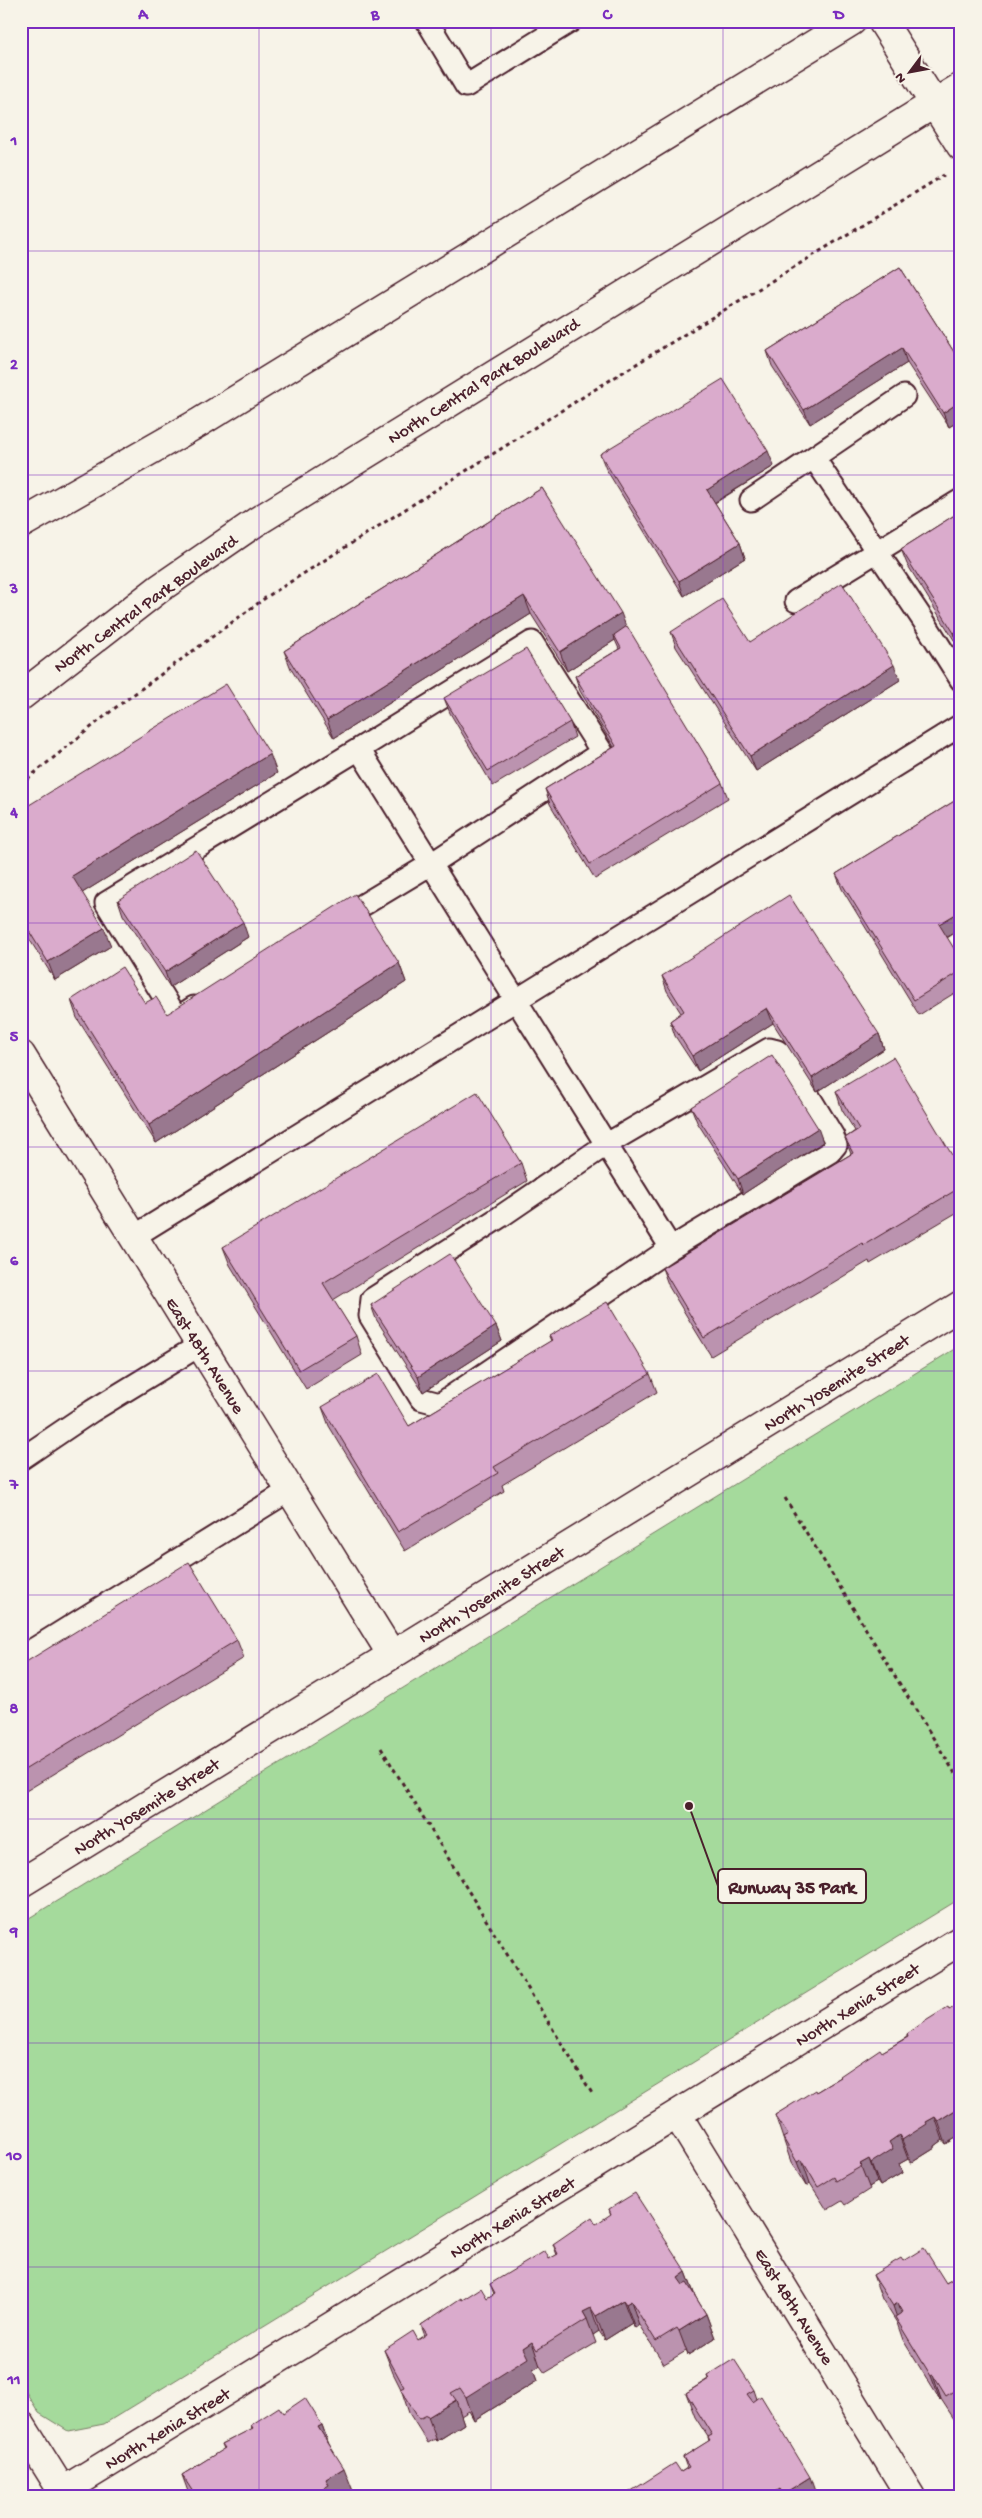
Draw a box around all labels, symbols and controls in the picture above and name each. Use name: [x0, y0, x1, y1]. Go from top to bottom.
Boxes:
text: A: [137, 7, 149, 26]
text: B: [370, 7, 380, 26]
text: C: [602, 7, 613, 26]
text: D: [832, 7, 845, 26]
north arrow: [884, 48, 934, 98]
text: N: [891, 69, 911, 86]
text: 1: [10, 133, 17, 152]
street label: North Central Park Boulevard: [385, 314, 585, 450]
text: 2: [10, 357, 18, 376]
street label: North Central Park Boulevard: [51, 530, 244, 679]
text: 3: [9, 581, 18, 600]
text: 4: [9, 805, 18, 824]
text: 5: [10, 1029, 19, 1048]
text: 6: [10, 1253, 19, 1272]
street label: East 48th Avenue: [160, 1294, 248, 1419]
street label: North Yosemite Street: [761, 1330, 915, 1438]
text: 7: [9, 1477, 19, 1496]
street label: North Yosemite Street: [416, 1542, 570, 1650]
text: 8: [10, 1701, 19, 1720]
street label: North Yosemite Street: [71, 1754, 225, 1862]
callout: Runway 35 Park: [718, 1869, 866, 1903]
text: Runway 35 Park: [727, 1878, 858, 1901]
text: 9: [9, 1924, 18, 1943]
street label: North Xenia Street: [792, 1959, 926, 2053]
text: 10: [5, 2148, 22, 2167]
street label: North Xenia Street: [447, 2173, 581, 2265]
street label: East 48th Avenue: [749, 2245, 837, 2370]
text: 11: [7, 2372, 20, 2391]
street label: North Xenia Street: [102, 2384, 236, 2476]

